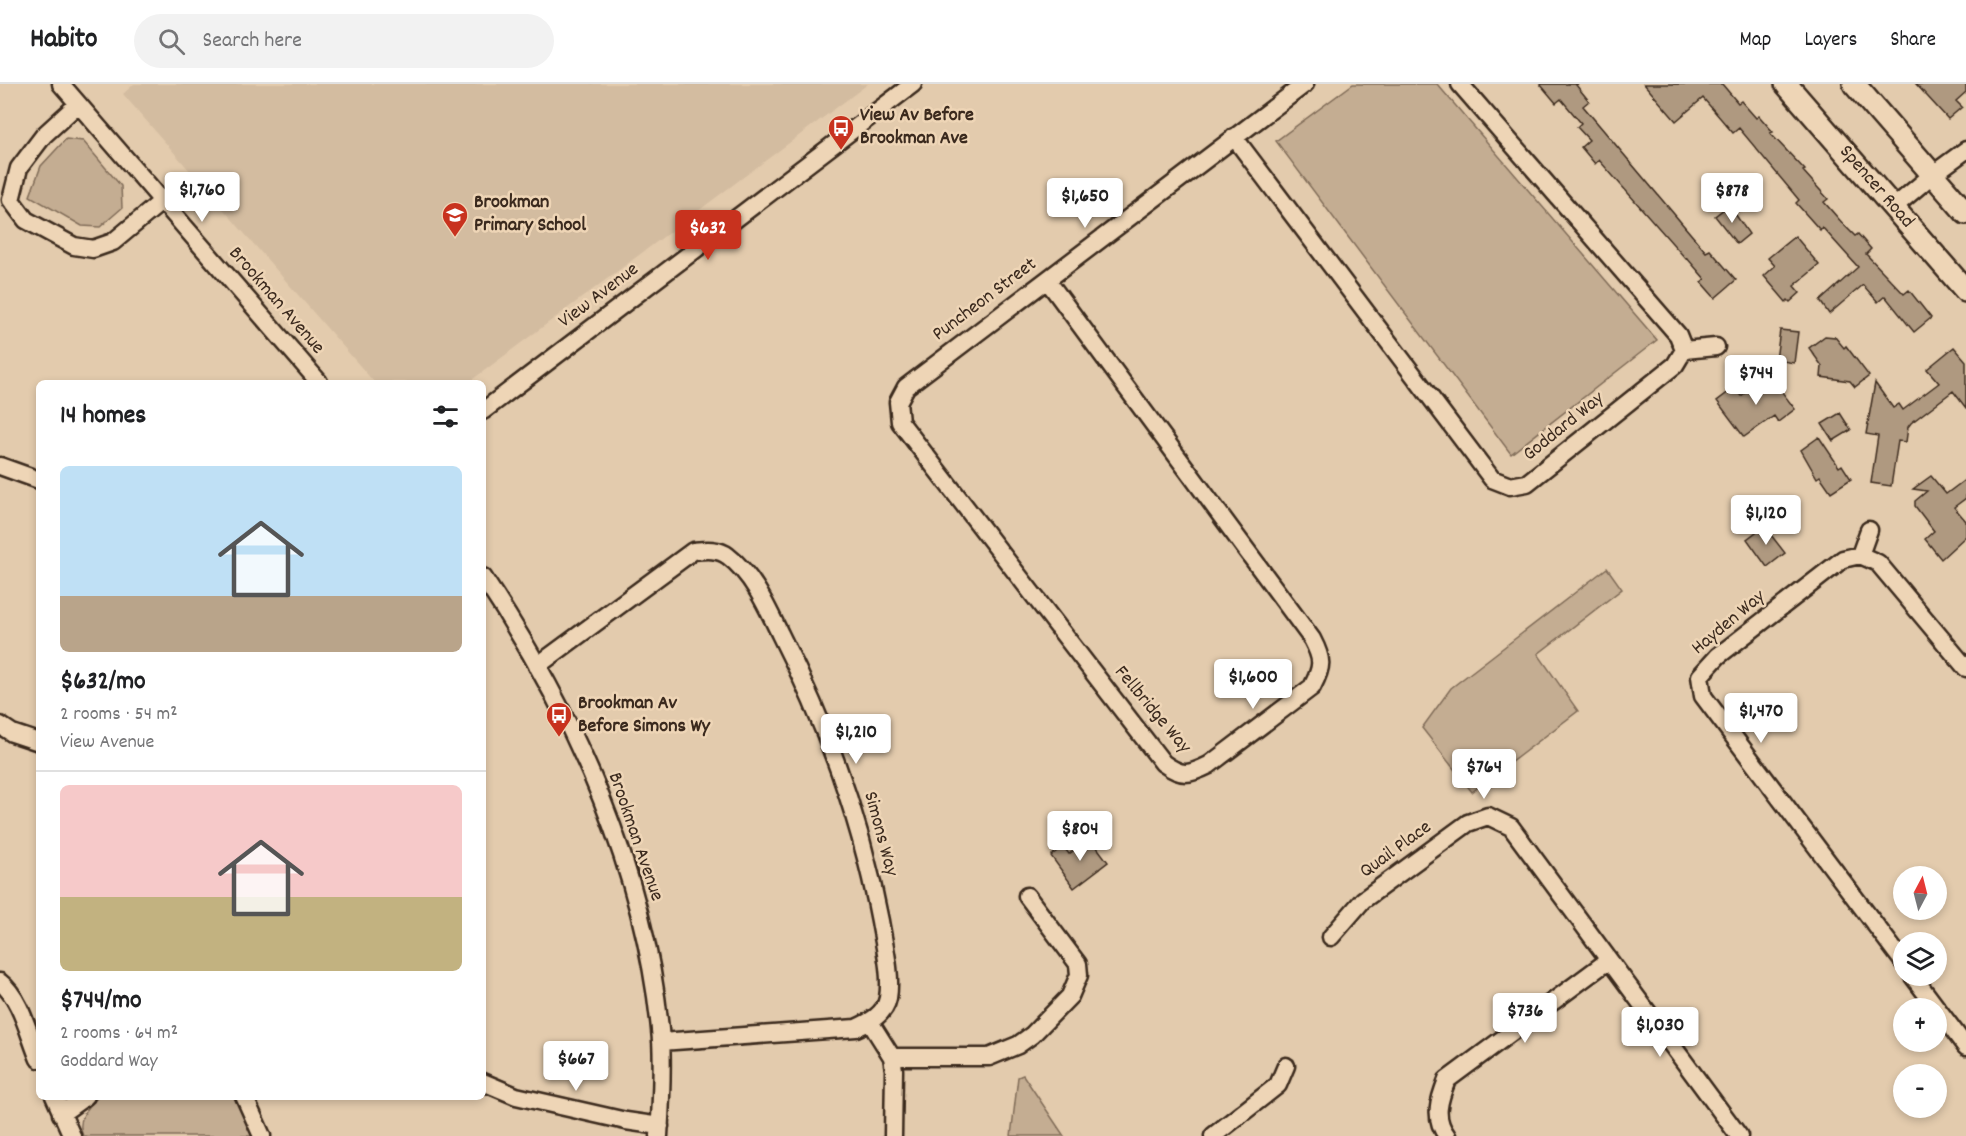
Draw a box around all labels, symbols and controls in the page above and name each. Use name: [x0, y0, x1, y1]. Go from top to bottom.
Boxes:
search box: [134, 14, 554, 68]
text: Habito: [30, 21, 98, 61]
icon: search: [155, 25, 188, 58]
text: Search here: [203, 26, 302, 57]
text: Map: [1740, 26, 1771, 56]
text: Layers: [1804, 26, 1857, 56]
text: Share: [1890, 26, 1936, 56]
place label: View Av Before Brookman Ave: [860, 102, 974, 153]
bus stop icon: View Av Before Brookman Ave: [826, 113, 856, 151]
street label: Spencer Road: [1832, 139, 1920, 235]
pin: $1,760: [153, 172, 251, 223]
pin: $878: [1696, 173, 1768, 224]
text: $1,760: [179, 177, 225, 205]
pin: $1,650: [1036, 178, 1134, 229]
text: $878: [1715, 178, 1749, 206]
text: $1,650: [1061, 183, 1109, 211]
place label: Brookman Primary School: [474, 189, 586, 240]
school or university icon: Brookman Primary School: [440, 200, 470, 238]
pin: $632: [672, 210, 744, 261]
text: $632: [689, 215, 727, 243]
street label: Brookman Avenue: [221, 241, 331, 361]
street label: Puncheon Street: [927, 251, 1043, 349]
street label: View Avenue: [553, 256, 645, 336]
pin: $744: [1720, 355, 1792, 406]
text: $744: [1739, 360, 1773, 388]
street label: Goddard Way: [1517, 385, 1611, 469]
text: 14 homes: [60, 398, 146, 435]
icon: filters: [429, 400, 462, 433]
pin: $1,120: [1717, 495, 1815, 546]
text: $1,120: [1745, 500, 1787, 528]
icon: home: [207, 505, 315, 613]
street label: Hayden Way: [1686, 583, 1773, 662]
pin: $1,600: [1204, 659, 1302, 710]
street label: Fellbridge Way: [1107, 660, 1198, 761]
text: $632/mo: [60, 664, 146, 701]
text: $1,600: [1228, 664, 1278, 692]
place label: Brookman Av Before Simons Wy: [578, 690, 711, 741]
pin: $1,470: [1712, 693, 1810, 744]
text: $1,470: [1738, 698, 1784, 726]
bus stop icon: Brookman Av Before Simons Wy: [544, 700, 574, 738]
text: 2 rooms · 54 m²: [60, 701, 178, 729]
pin: $1,210: [807, 714, 905, 765]
text: $1,210: [835, 719, 877, 747]
text: View Avenue: [60, 729, 154, 757]
pin: $764: [1448, 749, 1520, 800]
text: $764: [1466, 754, 1502, 782]
street label: Brookman Avenue: [600, 769, 670, 905]
street label: Simons Way: [855, 789, 905, 880]
pin: $804: [1044, 811, 1116, 862]
street label: Quail Place: [1354, 814, 1438, 886]
text: $804: [1061, 816, 1099, 844]
icon: home: [207, 824, 315, 932]
north arrow: [1893, 866, 1947, 920]
map controls: [1893, 866, 1947, 1118]
button: layers: [1893, 932, 1947, 986]
text: $744/mo: [60, 983, 142, 1020]
pin: $736: [1489, 993, 1561, 1044]
text: $736: [1507, 998, 1543, 1026]
button: +: [1893, 998, 1947, 1052]
pin: $1,030: [1611, 1007, 1709, 1058]
text: $1,030: [1636, 1012, 1685, 1040]
text: 2 rooms · 64 m²: [60, 1020, 178, 1048]
pin: $667: [540, 1041, 612, 1092]
text: $667: [557, 1046, 595, 1074]
text: Goddard Way: [60, 1048, 157, 1076]
button: −: [1893, 1064, 1947, 1118]

